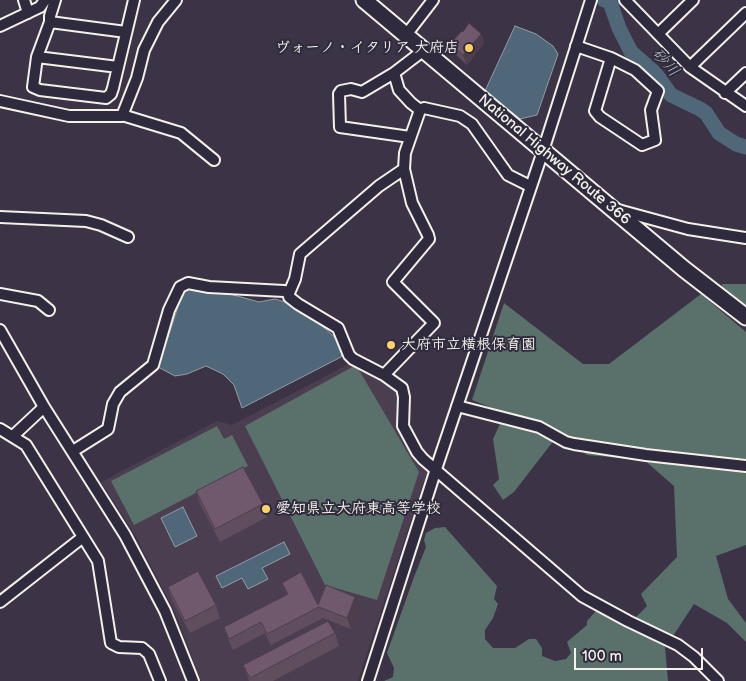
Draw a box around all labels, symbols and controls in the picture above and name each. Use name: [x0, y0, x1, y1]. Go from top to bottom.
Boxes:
place label: ヴォーノ・イタリア 大府店: [275, 39, 459, 57]
marker: ヴォーノ・イタリア 大府店: [463, 42, 475, 54]
water label: 砂川: [647, 45, 683, 81]
street label: National Highway Route 366: [474, 91, 634, 229]
place label: 大府市立横根保育園: [401, 336, 536, 354]
marker: 大府市立横根保育園: [385, 339, 397, 351]
place label: 愛知県立大府東高等学校: [276, 500, 441, 518]
marker: 愛知県立大府東高等学校: [260, 503, 272, 515]
scale bar: [576, 638, 705, 670]
text: 100 m: [582, 647, 622, 666]

